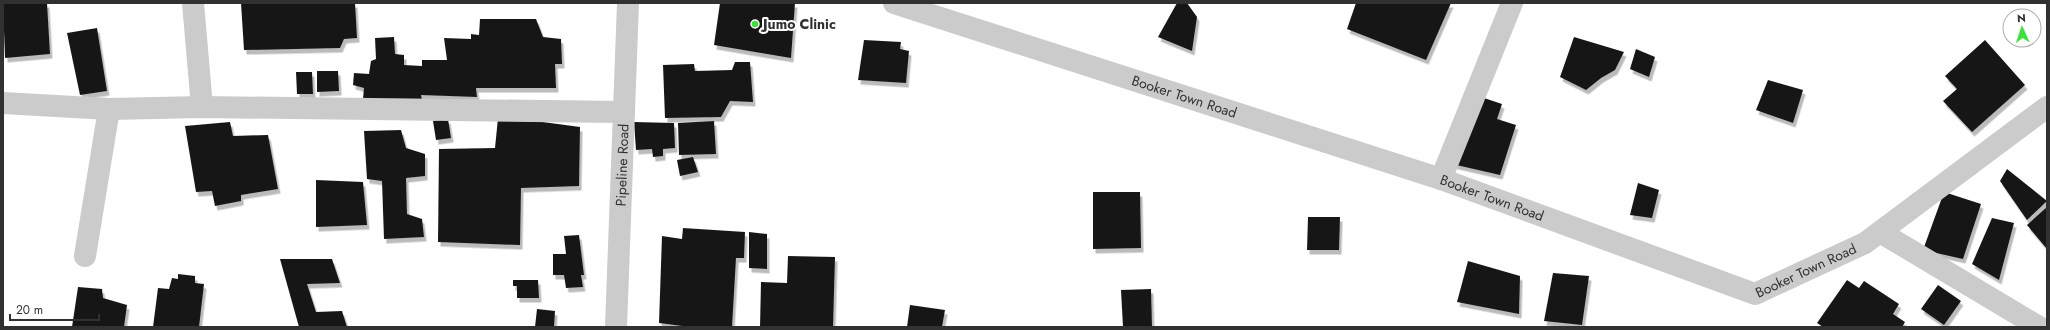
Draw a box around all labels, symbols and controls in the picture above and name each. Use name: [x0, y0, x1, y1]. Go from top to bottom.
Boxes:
north arrow: [2002, 8, 2042, 48]
text: N: [2017, 10, 2026, 26]
place label: Jumo Clinic: [760, 14, 836, 34]
marker: Jumo Clinic: [750, 19, 760, 29]
street label: Booker Town Road: [1129, 70, 1239, 123]
street label: Pipeline Road: [610, 124, 634, 207]
street label: Booker Town Road: [1437, 170, 1547, 226]
street label: Booker Town Road: [1752, 238, 1860, 302]
scale bar: [10, 296, 99, 322]
text: 20 m: [16, 301, 43, 319]

